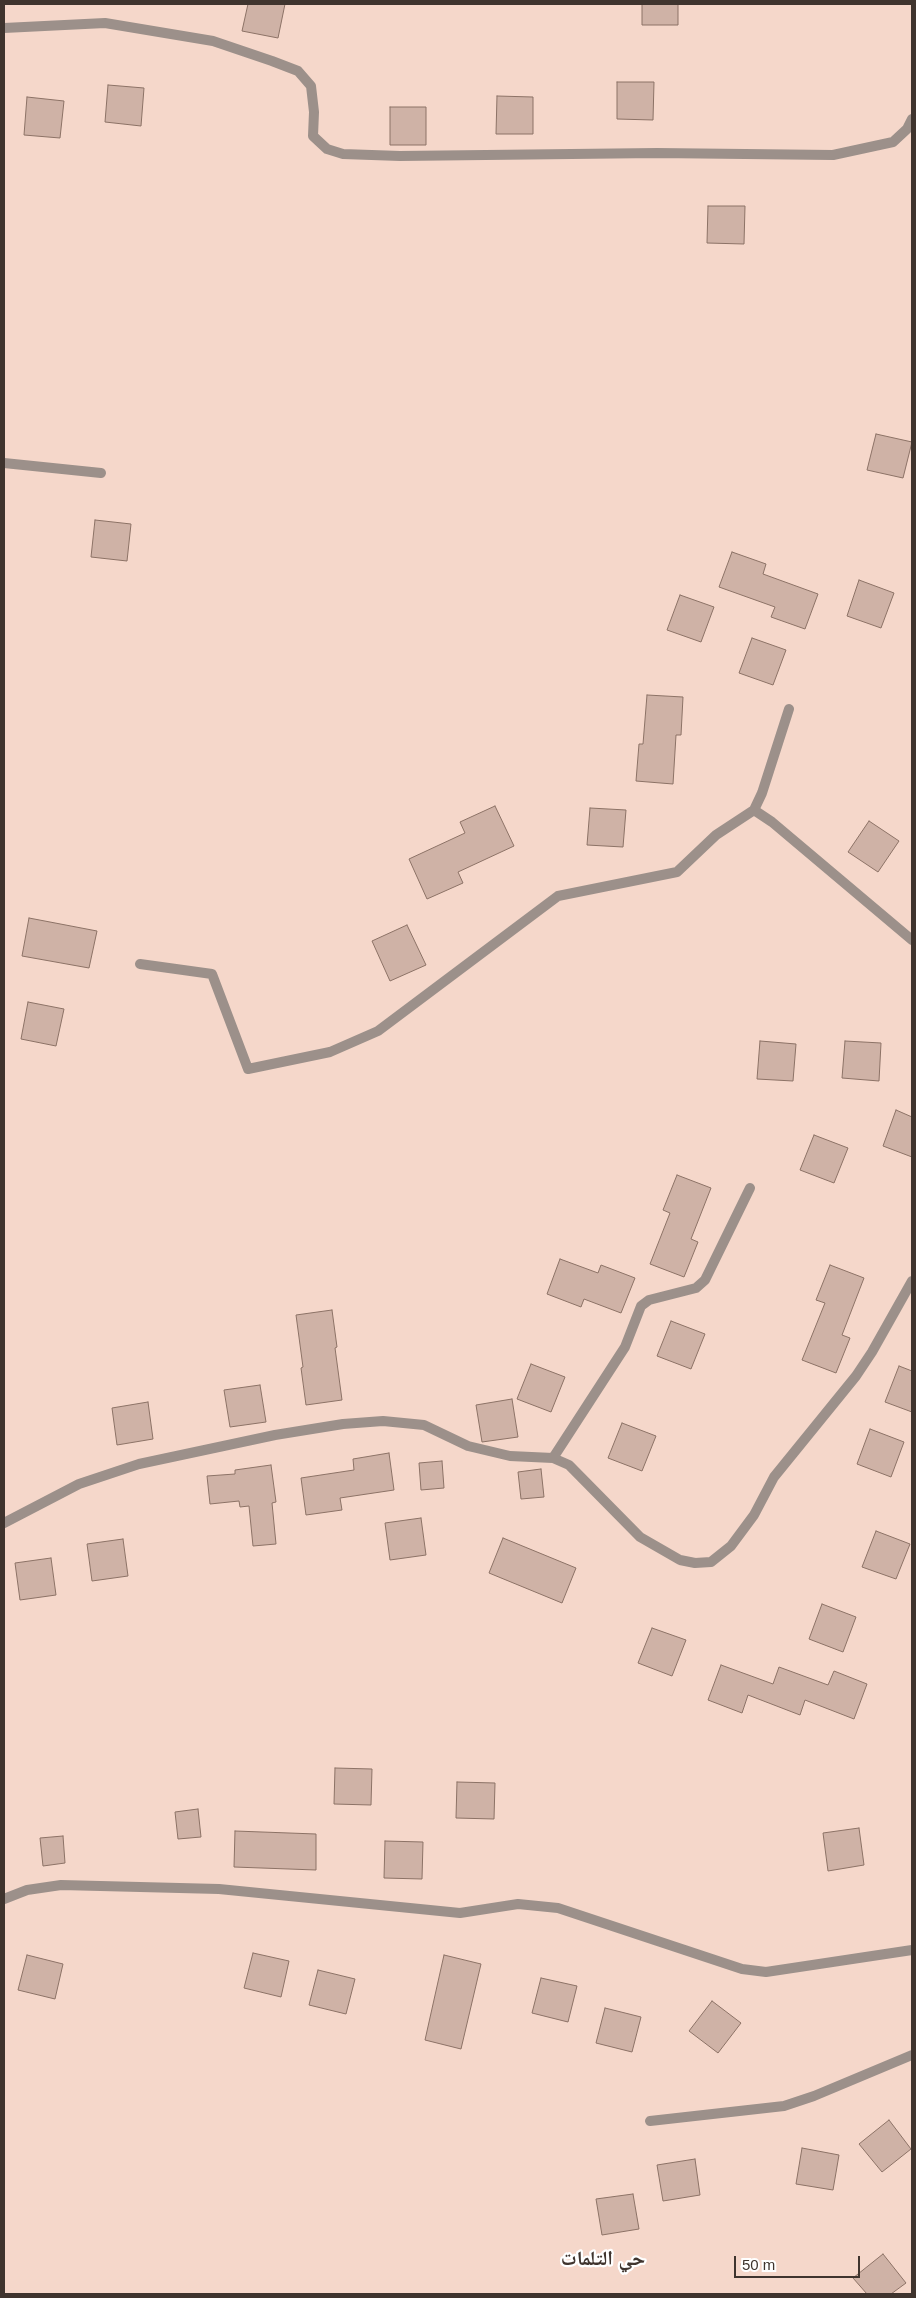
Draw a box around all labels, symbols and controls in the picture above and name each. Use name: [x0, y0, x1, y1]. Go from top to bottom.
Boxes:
scale bar: [736, 2246, 862, 2278]
district label: حي التلمات: [561, 2247, 645, 2271]
text: 50 m: [742, 2256, 775, 2273]

